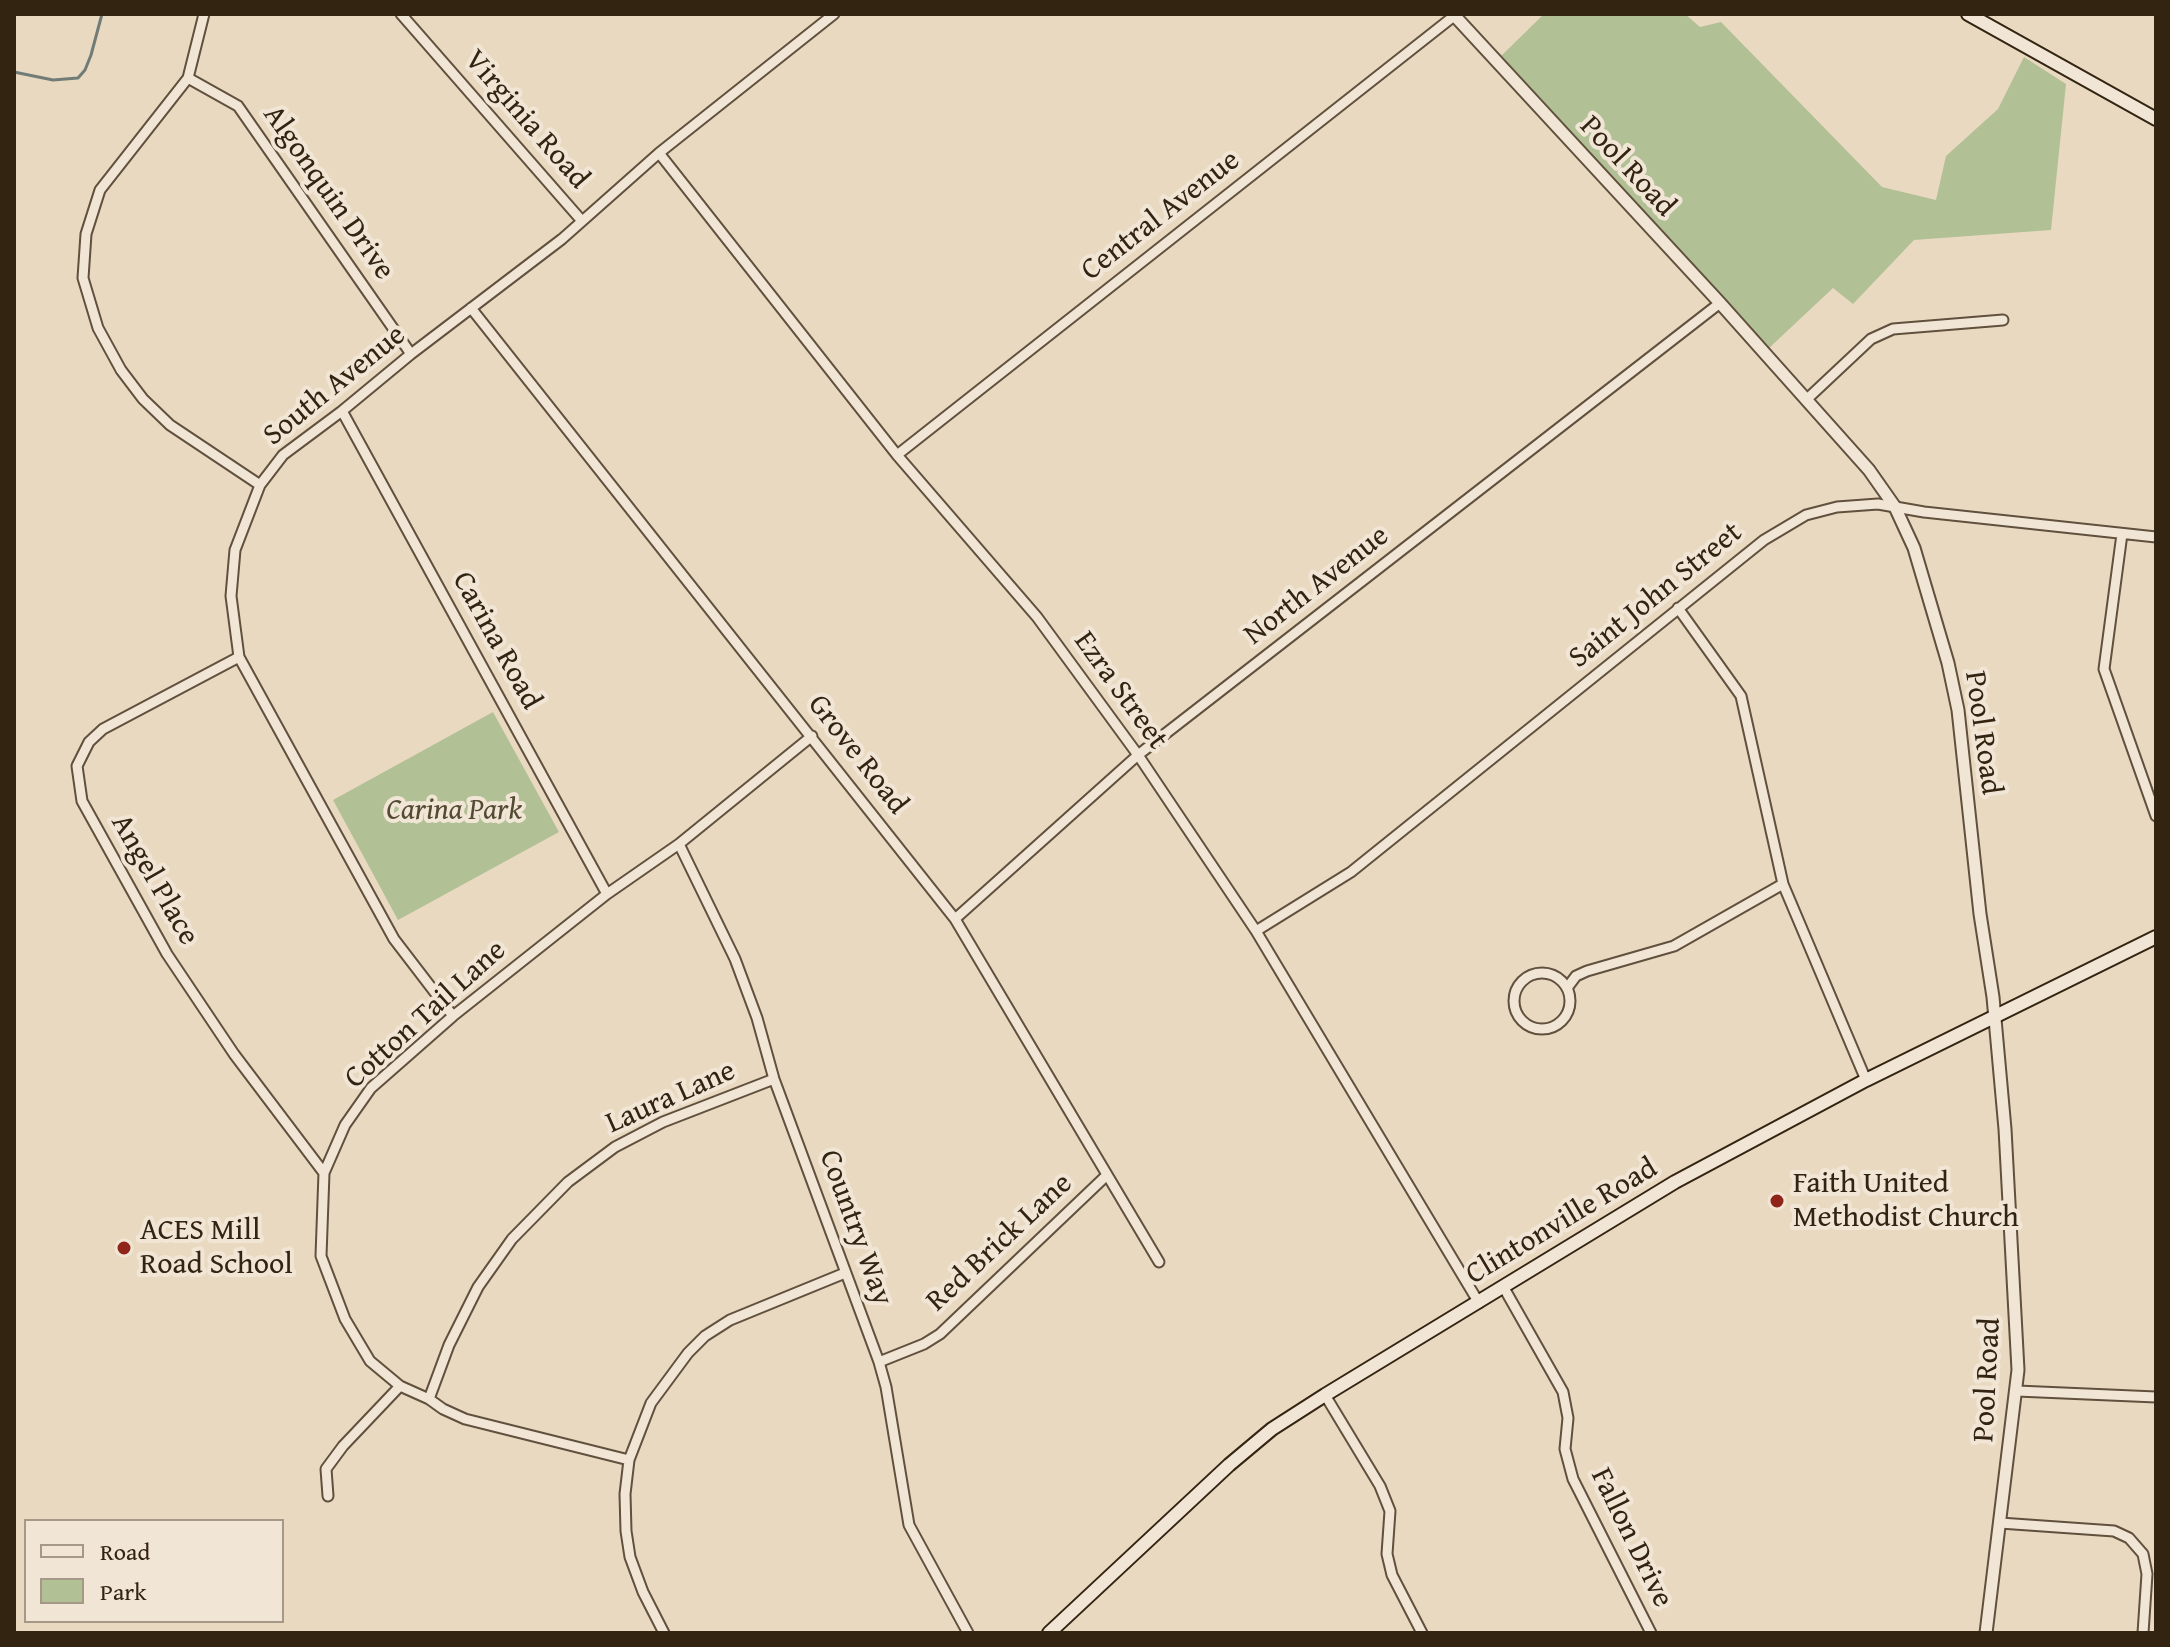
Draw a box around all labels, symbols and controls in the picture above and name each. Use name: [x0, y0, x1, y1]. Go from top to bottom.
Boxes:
street label: Virginia Road: [456, 43, 596, 197]
street label: Algonquin Drive: [254, 99, 402, 287]
street label: Pool Road: [1571, 109, 1683, 225]
street label: Central Avenue: [1075, 143, 1247, 289]
street label: South Avenue: [257, 318, 413, 454]
street label: Saint John Street: [1562, 515, 1750, 677]
street label: North Avenue: [1238, 518, 1396, 654]
street label: Carina Road: [443, 566, 549, 716]
street label: Ezra Street: [1065, 625, 1175, 757]
street label: Pool Road: [1956, 669, 2008, 797]
street label: Grove Road: [799, 688, 915, 822]
park label: Carina Park: [386, 793, 522, 829]
street label: Angel Place: [102, 808, 206, 952]
street label: Cotton Tail Lane: [338, 933, 514, 1097]
street label: Laura Lane: [601, 1054, 741, 1142]
street label: Country Way: [810, 1145, 900, 1311]
street label: Clintonville Road: [1460, 1151, 1664, 1293]
street label: Red Brick Lane: [920, 1166, 1080, 1320]
place label: Faith United Methodist Church: [1793, 1166, 2019, 1236]
marker: Faith United Methodist Church: [1768, 1192, 1786, 1210]
place label: ACES Mill Road School: [140, 1213, 293, 1284]
marker: ACES Mill Road School: [115, 1239, 133, 1257]
street label: Pool Road: [1967, 1317, 2009, 1443]
street label: Fallon Drive: [1582, 1462, 1680, 1614]
legend: [24, 1519, 284, 1623]
text: Road: [100, 1534, 150, 1569]
text: Park: [100, 1574, 146, 1609]

